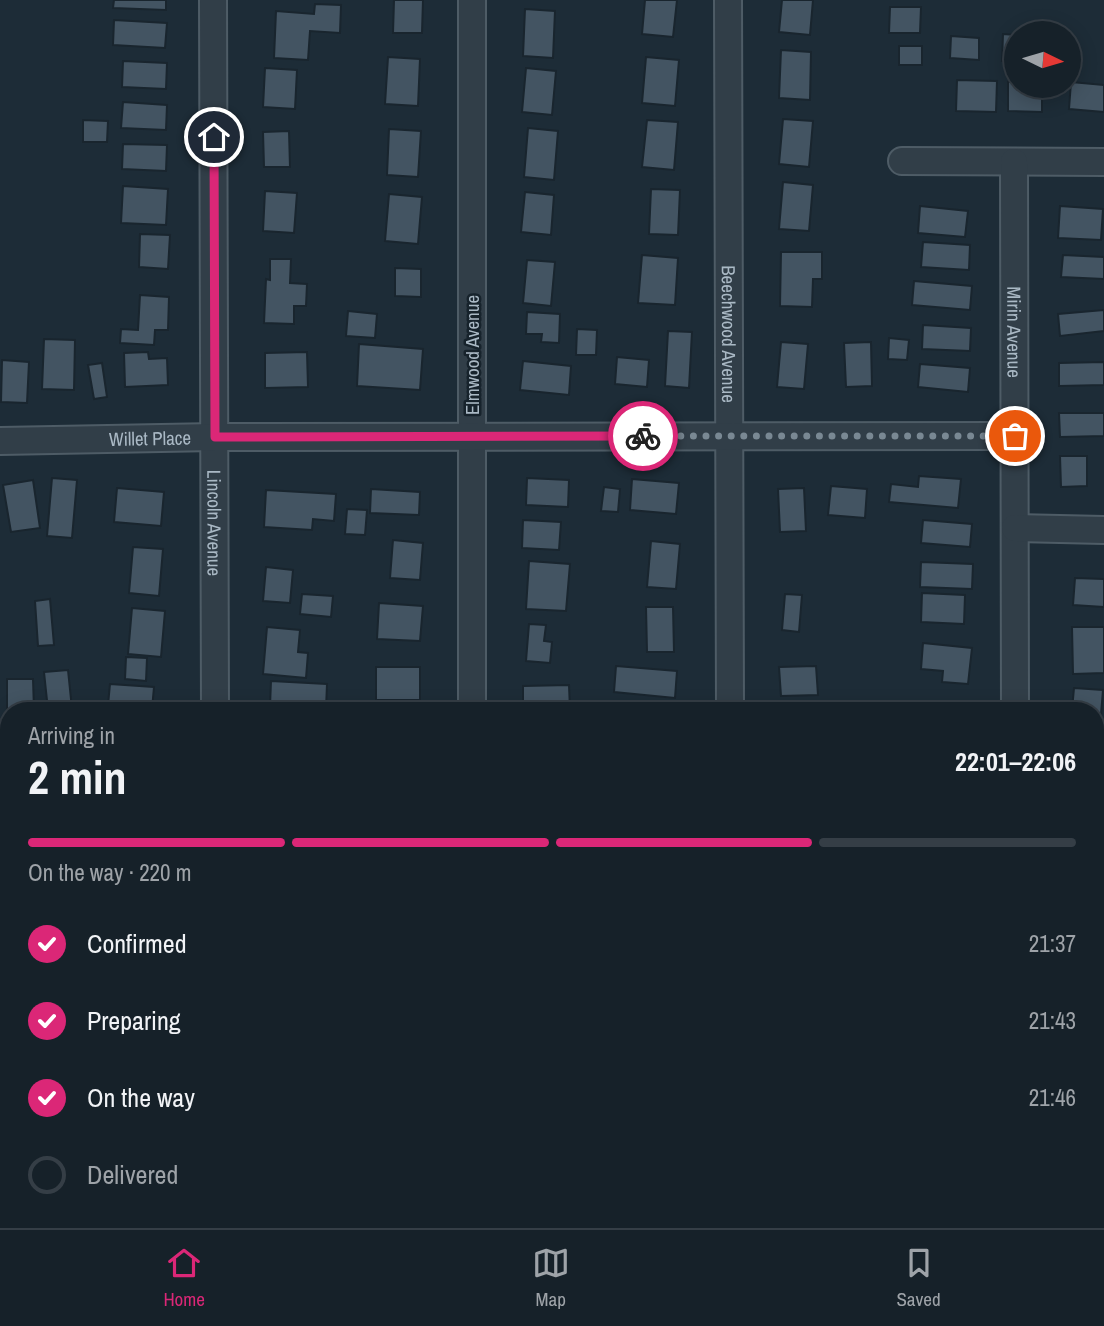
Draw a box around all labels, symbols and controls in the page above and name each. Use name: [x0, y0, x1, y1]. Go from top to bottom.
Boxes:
north arrow: [1004, 21, 1082, 98]
map controls: [1004, 21, 1081, 98]
pin: [184, 107, 244, 167]
icon: home: [195, 118, 233, 156]
street label: Beechwood Avenue: [716, 265, 742, 403]
street label: Mirin Avenue: [1001, 286, 1027, 378]
street label: Elmwood Avenue: [459, 295, 485, 415]
courier: [608, 401, 678, 471]
pin: [985, 406, 1045, 466]
icon: bike: [624, 417, 662, 455]
icon: bag: [996, 417, 1034, 455]
street label: Willet Place: [109, 424, 191, 452]
street label: Lincoln Avenue: [201, 470, 228, 576]
text: Arriving in: [28, 720, 115, 751]
text: 22:01–22:06: [955, 744, 1076, 779]
text: 2 min: [28, 746, 127, 808]
text: On the way · 220 m: [28, 857, 192, 888]
icon: check: [28, 925, 66, 963]
text: Confirmed: [87, 926, 187, 961]
text: 21:37: [1029, 928, 1076, 959]
icon: check: [28, 1002, 66, 1040]
text: Preparing: [87, 1003, 181, 1038]
text: 21:43: [1029, 1005, 1076, 1036]
icon: check: [28, 1079, 66, 1117]
text: On the way: [87, 1080, 195, 1115]
text: 21:46: [1029, 1082, 1076, 1113]
text: Delivered: [87, 1157, 178, 1192]
tab: Home: [163, 1244, 205, 1312]
tab: Map: [532, 1244, 570, 1312]
tab: Saved: [896, 1244, 941, 1312]

